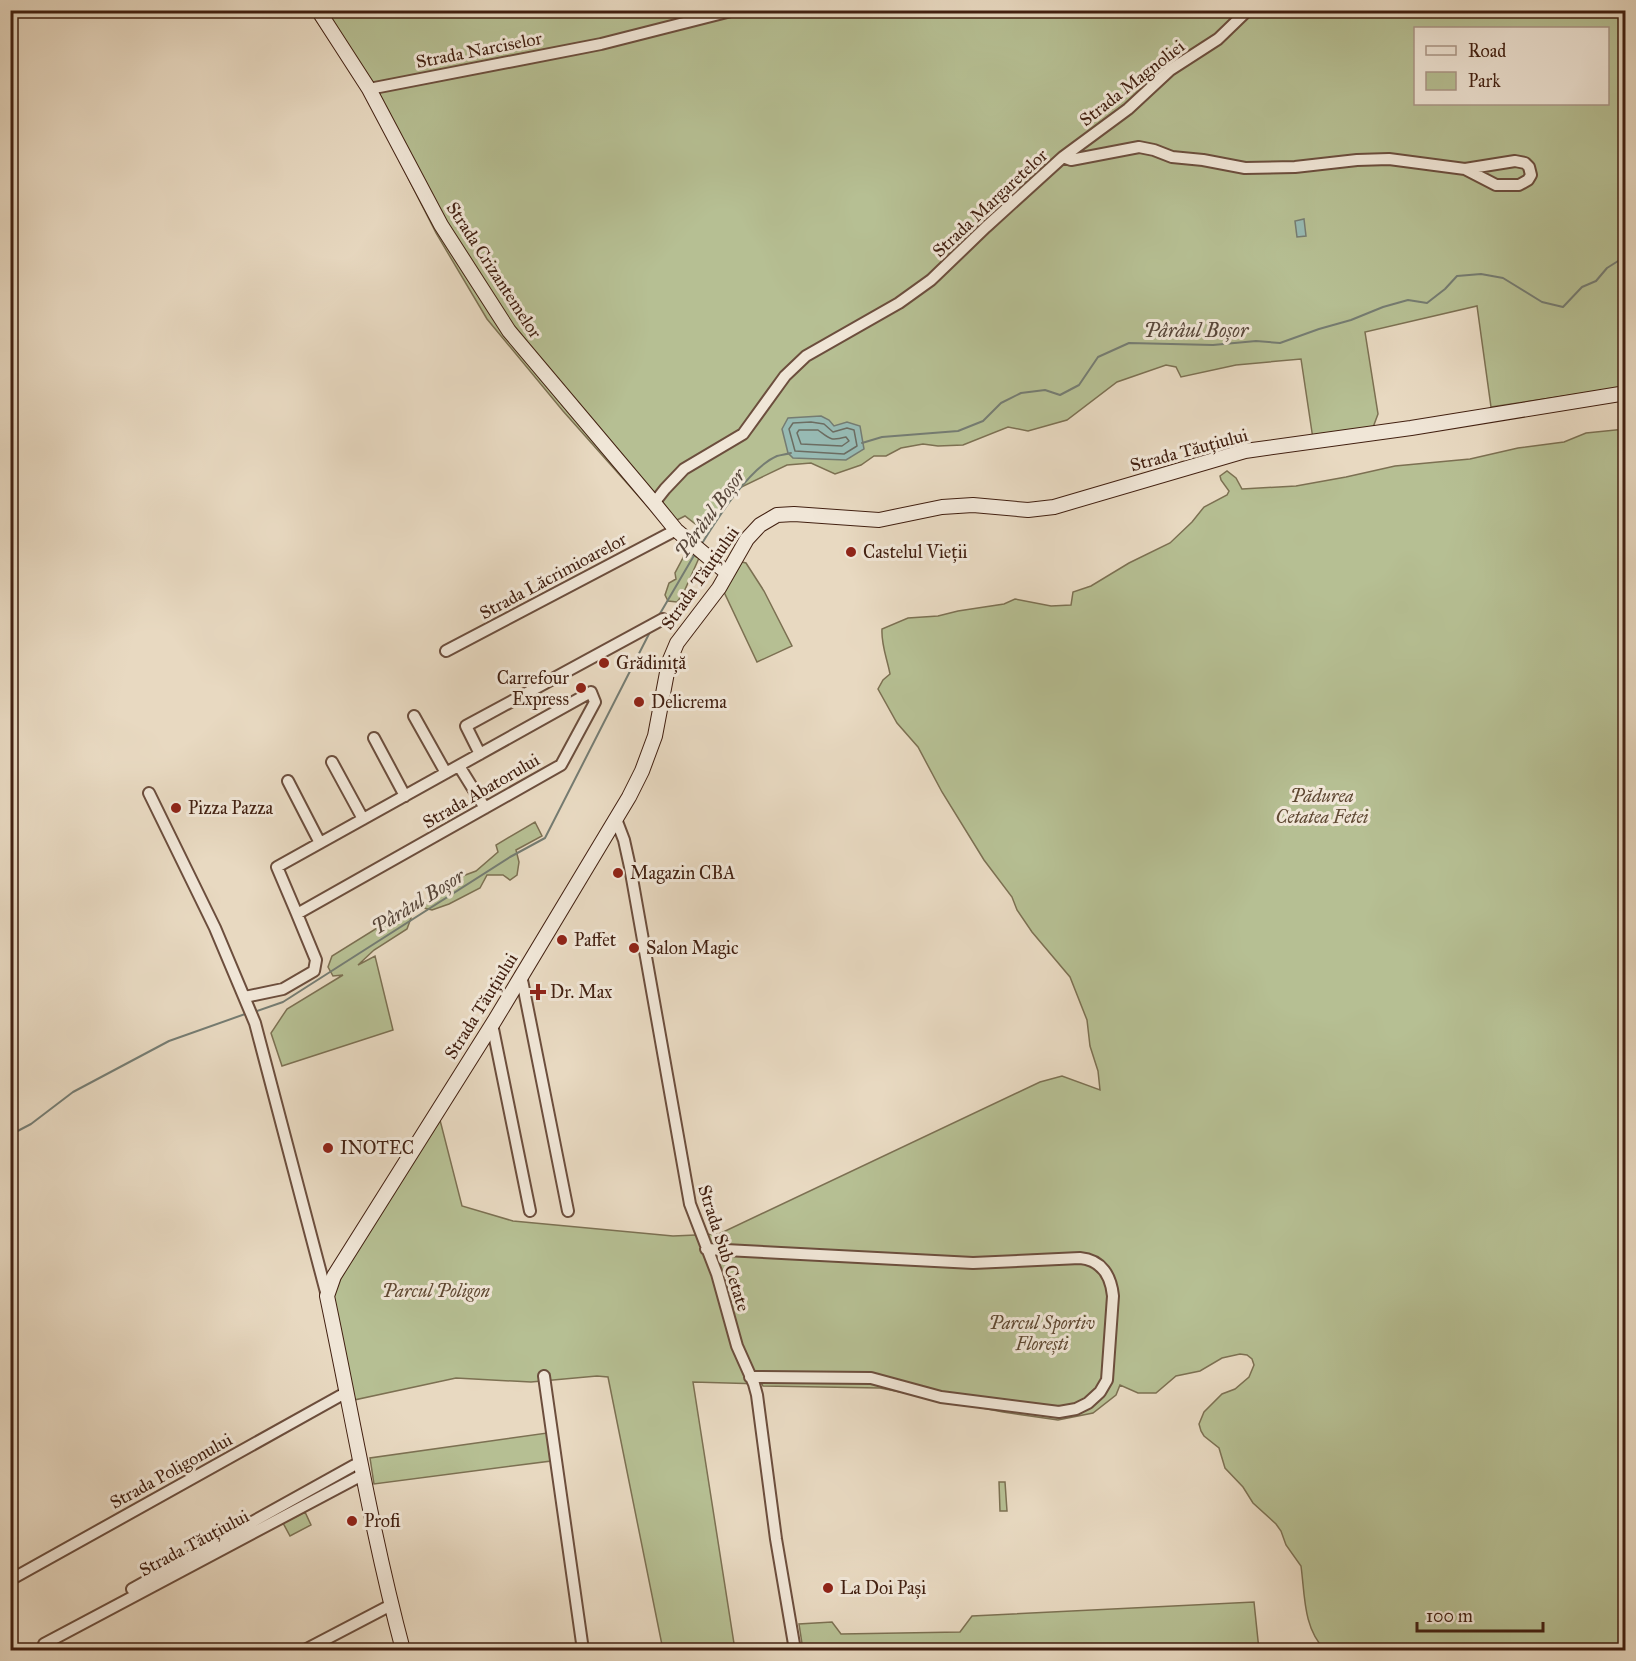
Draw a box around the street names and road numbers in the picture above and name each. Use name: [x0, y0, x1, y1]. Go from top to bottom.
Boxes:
street label: Strada Narciselor: [414, 27, 544, 73]
street label: Strada Magnoliei: [1075, 35, 1190, 132]
street label: Strada Margaretelor: [928, 144, 1053, 263]
street label: Strada Crizantemelor: [442, 198, 546, 343]
street label: Strada Tăuțiului: [1128, 424, 1250, 476]
street label: Strada Tăuțiului: [656, 522, 744, 634]
street label: Strada Lăcrimioarelor: [476, 528, 631, 624]
street label: Strada Abatorului: [419, 749, 543, 833]
street label: Strada Tăuțiului: [440, 949, 522, 1063]
street label: Strada Sub Cetate: [693, 1182, 755, 1314]
street label: Strada Poligonului: [106, 1428, 237, 1515]
street label: Strada Tăuțiului: [135, 1505, 253, 1581]

